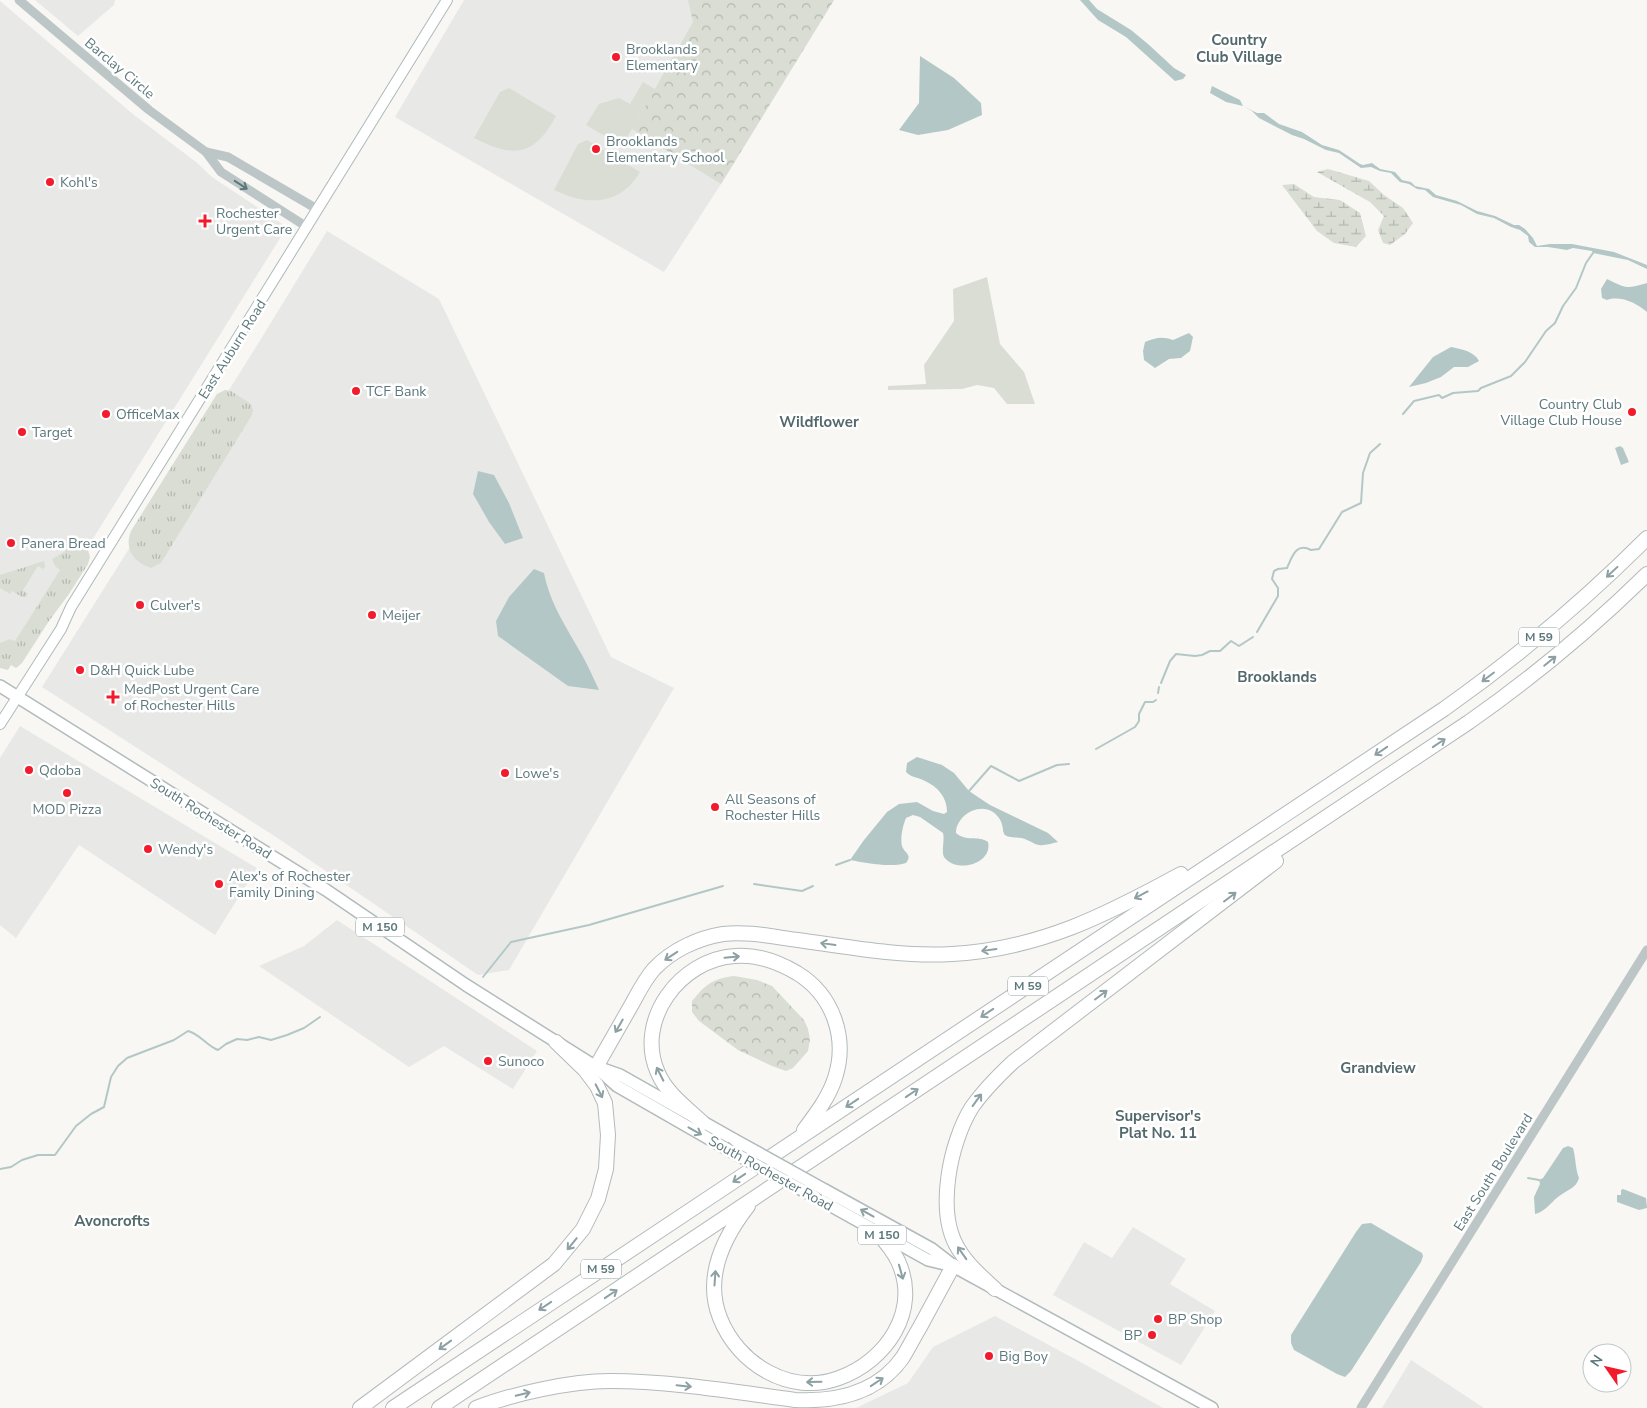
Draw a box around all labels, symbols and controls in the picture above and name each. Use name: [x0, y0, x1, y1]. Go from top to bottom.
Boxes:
district label: Country Club Village: [1196, 30, 1282, 67]
street label: Barclay Circle: [81, 33, 159, 103]
place label: Brooklands Elementary: [626, 40, 699, 75]
marker: Brooklands Elementary: [610, 51, 622, 63]
place label: Brooklands Elementary School: [606, 132, 725, 167]
marker: Brooklands Elementary School: [590, 143, 602, 155]
place label: Kohl's: [60, 173, 98, 192]
marker: Kohl's: [44, 176, 56, 188]
one-way arrow: [234, 180, 248, 190]
place label: Rochester Urgent Care: [216, 204, 292, 239]
marker: Rochester Urgent Care: [198, 214, 212, 228]
street label: East Auburn Road: [194, 296, 271, 403]
place label: TCF Bank: [366, 382, 427, 401]
marker: TCF Bank: [350, 385, 362, 397]
place label: Country Club Village Club House: [1499, 395, 1622, 430]
place label: OfficeMax: [116, 405, 180, 424]
marker: Country Club Village Club House: [1626, 406, 1638, 418]
marker: OfficeMax: [100, 408, 112, 420]
district label: Wildflower: [779, 412, 859, 432]
place label: Target: [32, 423, 72, 442]
marker: Target: [16, 426, 28, 438]
place label: Panera Bread: [21, 534, 106, 553]
marker: Panera Bread: [5, 537, 17, 549]
one-way arrow: [1606, 566, 1618, 578]
place label: Culver's: [150, 596, 201, 615]
marker: Culver's: [134, 599, 146, 611]
place label: Meijer: [382, 606, 420, 625]
marker: Meijer: [366, 609, 378, 621]
road number: M 59: [1519, 628, 1559, 646]
one-way arrow: [1543, 656, 1556, 667]
place label: D&H Quick Lube: [90, 661, 194, 680]
marker: D&H Quick Lube: [74, 664, 86, 676]
district label: Brooklands: [1237, 667, 1317, 687]
one-way arrow: [1481, 672, 1495, 682]
place label: MedPost Urgent Care of Rochester Hills: [124, 680, 259, 715]
marker: MedPost Urgent Care of Rochester Hills: [106, 690, 120, 704]
one-way arrow: [1431, 738, 1445, 748]
one-way arrow: [1374, 746, 1388, 756]
place label: Qdoba: [39, 761, 81, 780]
marker: Qdoba: [23, 764, 35, 776]
place label: Lowe's: [515, 764, 559, 783]
marker: Lowe's: [499, 767, 511, 779]
street label: South Rochester Road: [146, 773, 275, 863]
marker: MOD Pizza: [61, 787, 73, 799]
place label: All Seasons of Rochester Hills: [725, 790, 821, 825]
place label: MOD Pizza: [32, 800, 102, 819]
marker: All Seasons of Rochester Hills: [709, 801, 721, 813]
place label: Wendy's: [158, 840, 213, 859]
marker: Wendy's: [142, 843, 154, 855]
place label: Alex's of Rochester Family Dining: [229, 867, 350, 902]
marker: Alex's of Rochester Family Dining: [213, 878, 225, 890]
one-way arrow: [1134, 890, 1149, 900]
one-way arrow: [1223, 891, 1236, 902]
road number: M 150: [356, 918, 404, 936]
one-way arrow: [820, 939, 836, 949]
one-way arrow: [982, 945, 998, 955]
one-way arrow: [664, 950, 678, 961]
one-way arrow: [724, 952, 740, 961]
road number: M 59: [1008, 976, 1048, 996]
one-way arrow: [1094, 990, 1108, 1000]
one-way arrow: [981, 1008, 995, 1018]
one-way arrow: [614, 1018, 624, 1032]
place label: Sunoco: [498, 1052, 545, 1071]
marker: Sunoco: [482, 1055, 494, 1067]
district label: Grandview: [1340, 1058, 1416, 1078]
one-way arrow: [654, 1067, 664, 1082]
one-way arrow: [594, 1084, 604, 1099]
one-way arrow: [904, 1088, 918, 1098]
one-way arrow: [972, 1094, 983, 1107]
one-way arrow: [845, 1097, 859, 1108]
district label: Supervisor's Plat No. 11: [1115, 1106, 1201, 1143]
street label: East South Boulevard: [1449, 1110, 1537, 1235]
one-way arrow: [687, 1127, 702, 1136]
street label: South Rochester Road: [705, 1131, 836, 1216]
one-way arrow: [732, 1173, 746, 1183]
one-way arrow: [860, 1208, 875, 1218]
district label: Avoncrofts: [74, 1211, 150, 1231]
road number: M 150: [858, 1226, 906, 1244]
one-way arrow: [566, 1237, 577, 1250]
one-way arrow: [957, 1246, 967, 1260]
road number: M 59: [581, 1260, 621, 1278]
one-way arrow: [897, 1263, 907, 1279]
one-way arrow: [711, 1270, 720, 1286]
one-way arrow: [604, 1289, 618, 1299]
one-way arrow: [539, 1302, 553, 1312]
place label: BP Shop: [1168, 1310, 1222, 1329]
marker: BP Shop: [1152, 1313, 1164, 1325]
place label: BP: [1124, 1326, 1142, 1345]
marker: BP: [1146, 1329, 1158, 1341]
one-way arrow: [438, 1340, 452, 1350]
north arrow: [1582, 1343, 1632, 1393]
place label: Big Boy: [999, 1347, 1049, 1366]
marker: Big Boy: [983, 1350, 995, 1362]
text: N: [1586, 1351, 1607, 1371]
one-way arrow: [806, 1377, 822, 1387]
one-way arrow: [870, 1377, 884, 1387]
one-way arrow: [675, 1381, 691, 1391]
one-way arrow: [514, 1389, 530, 1398]

